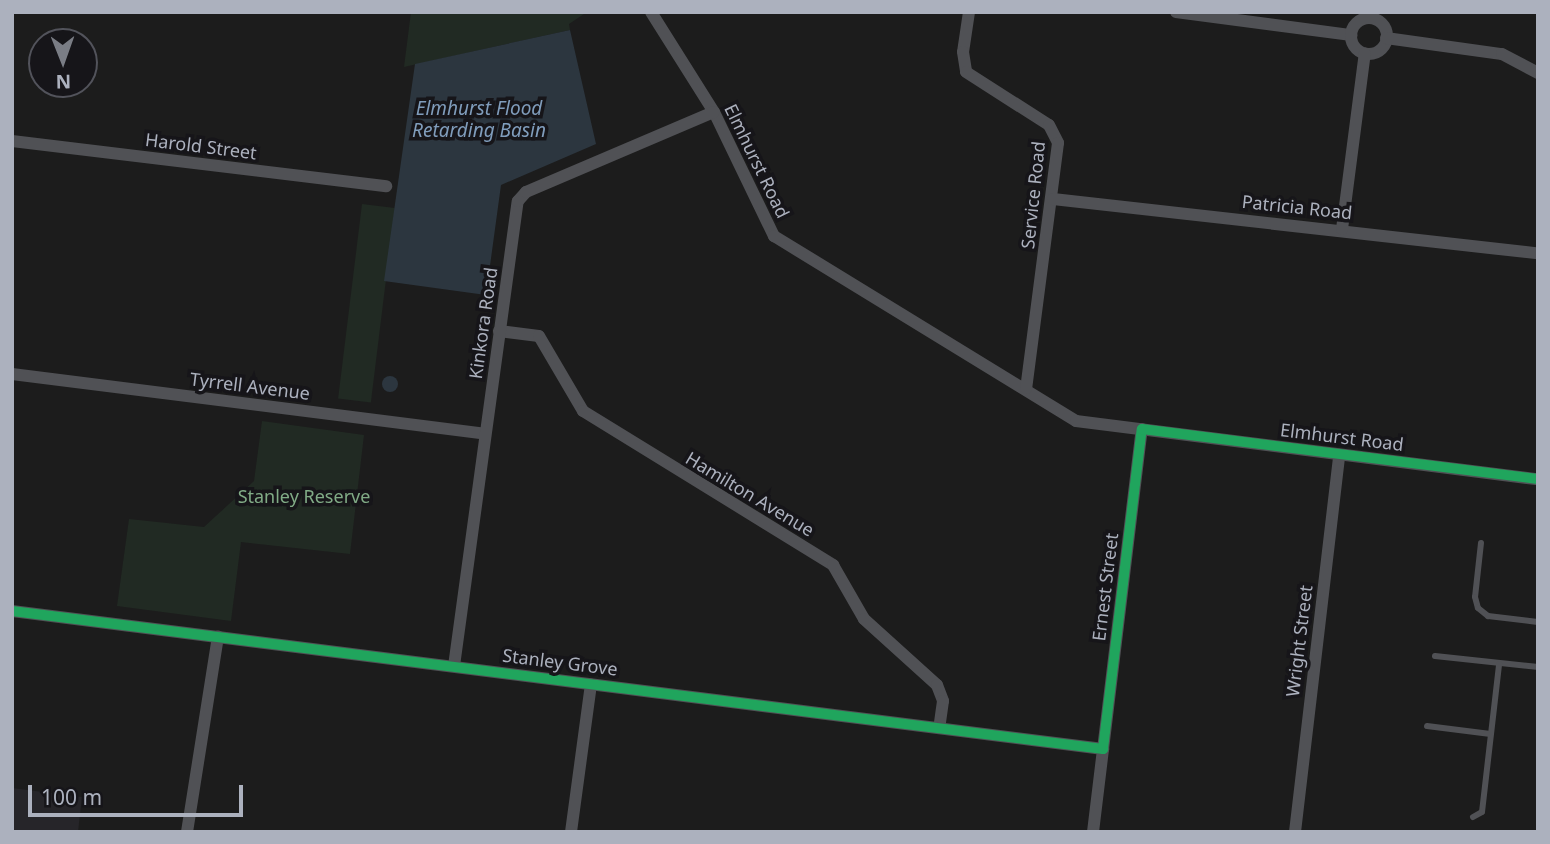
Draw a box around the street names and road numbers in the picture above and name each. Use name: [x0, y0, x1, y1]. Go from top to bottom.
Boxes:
street label: Elmhurst Road: [720, 100, 794, 222]
street label: Harold Street: [144, 128, 258, 164]
street label: Service Road: [1017, 140, 1049, 250]
street label: Patricia Road: [1241, 190, 1353, 224]
street label: Kinkora Road: [464, 266, 502, 380]
street label: Tyrrell Avenue: [189, 368, 311, 404]
street label: Elmhurst Road: [1279, 419, 1405, 455]
street label: Hamilton Avenue: [682, 447, 818, 541]
street label: Ernest Street: [1088, 532, 1122, 642]
street label: Wright Street: [1281, 584, 1317, 698]
street label: Stanley Grove: [501, 644, 619, 680]

